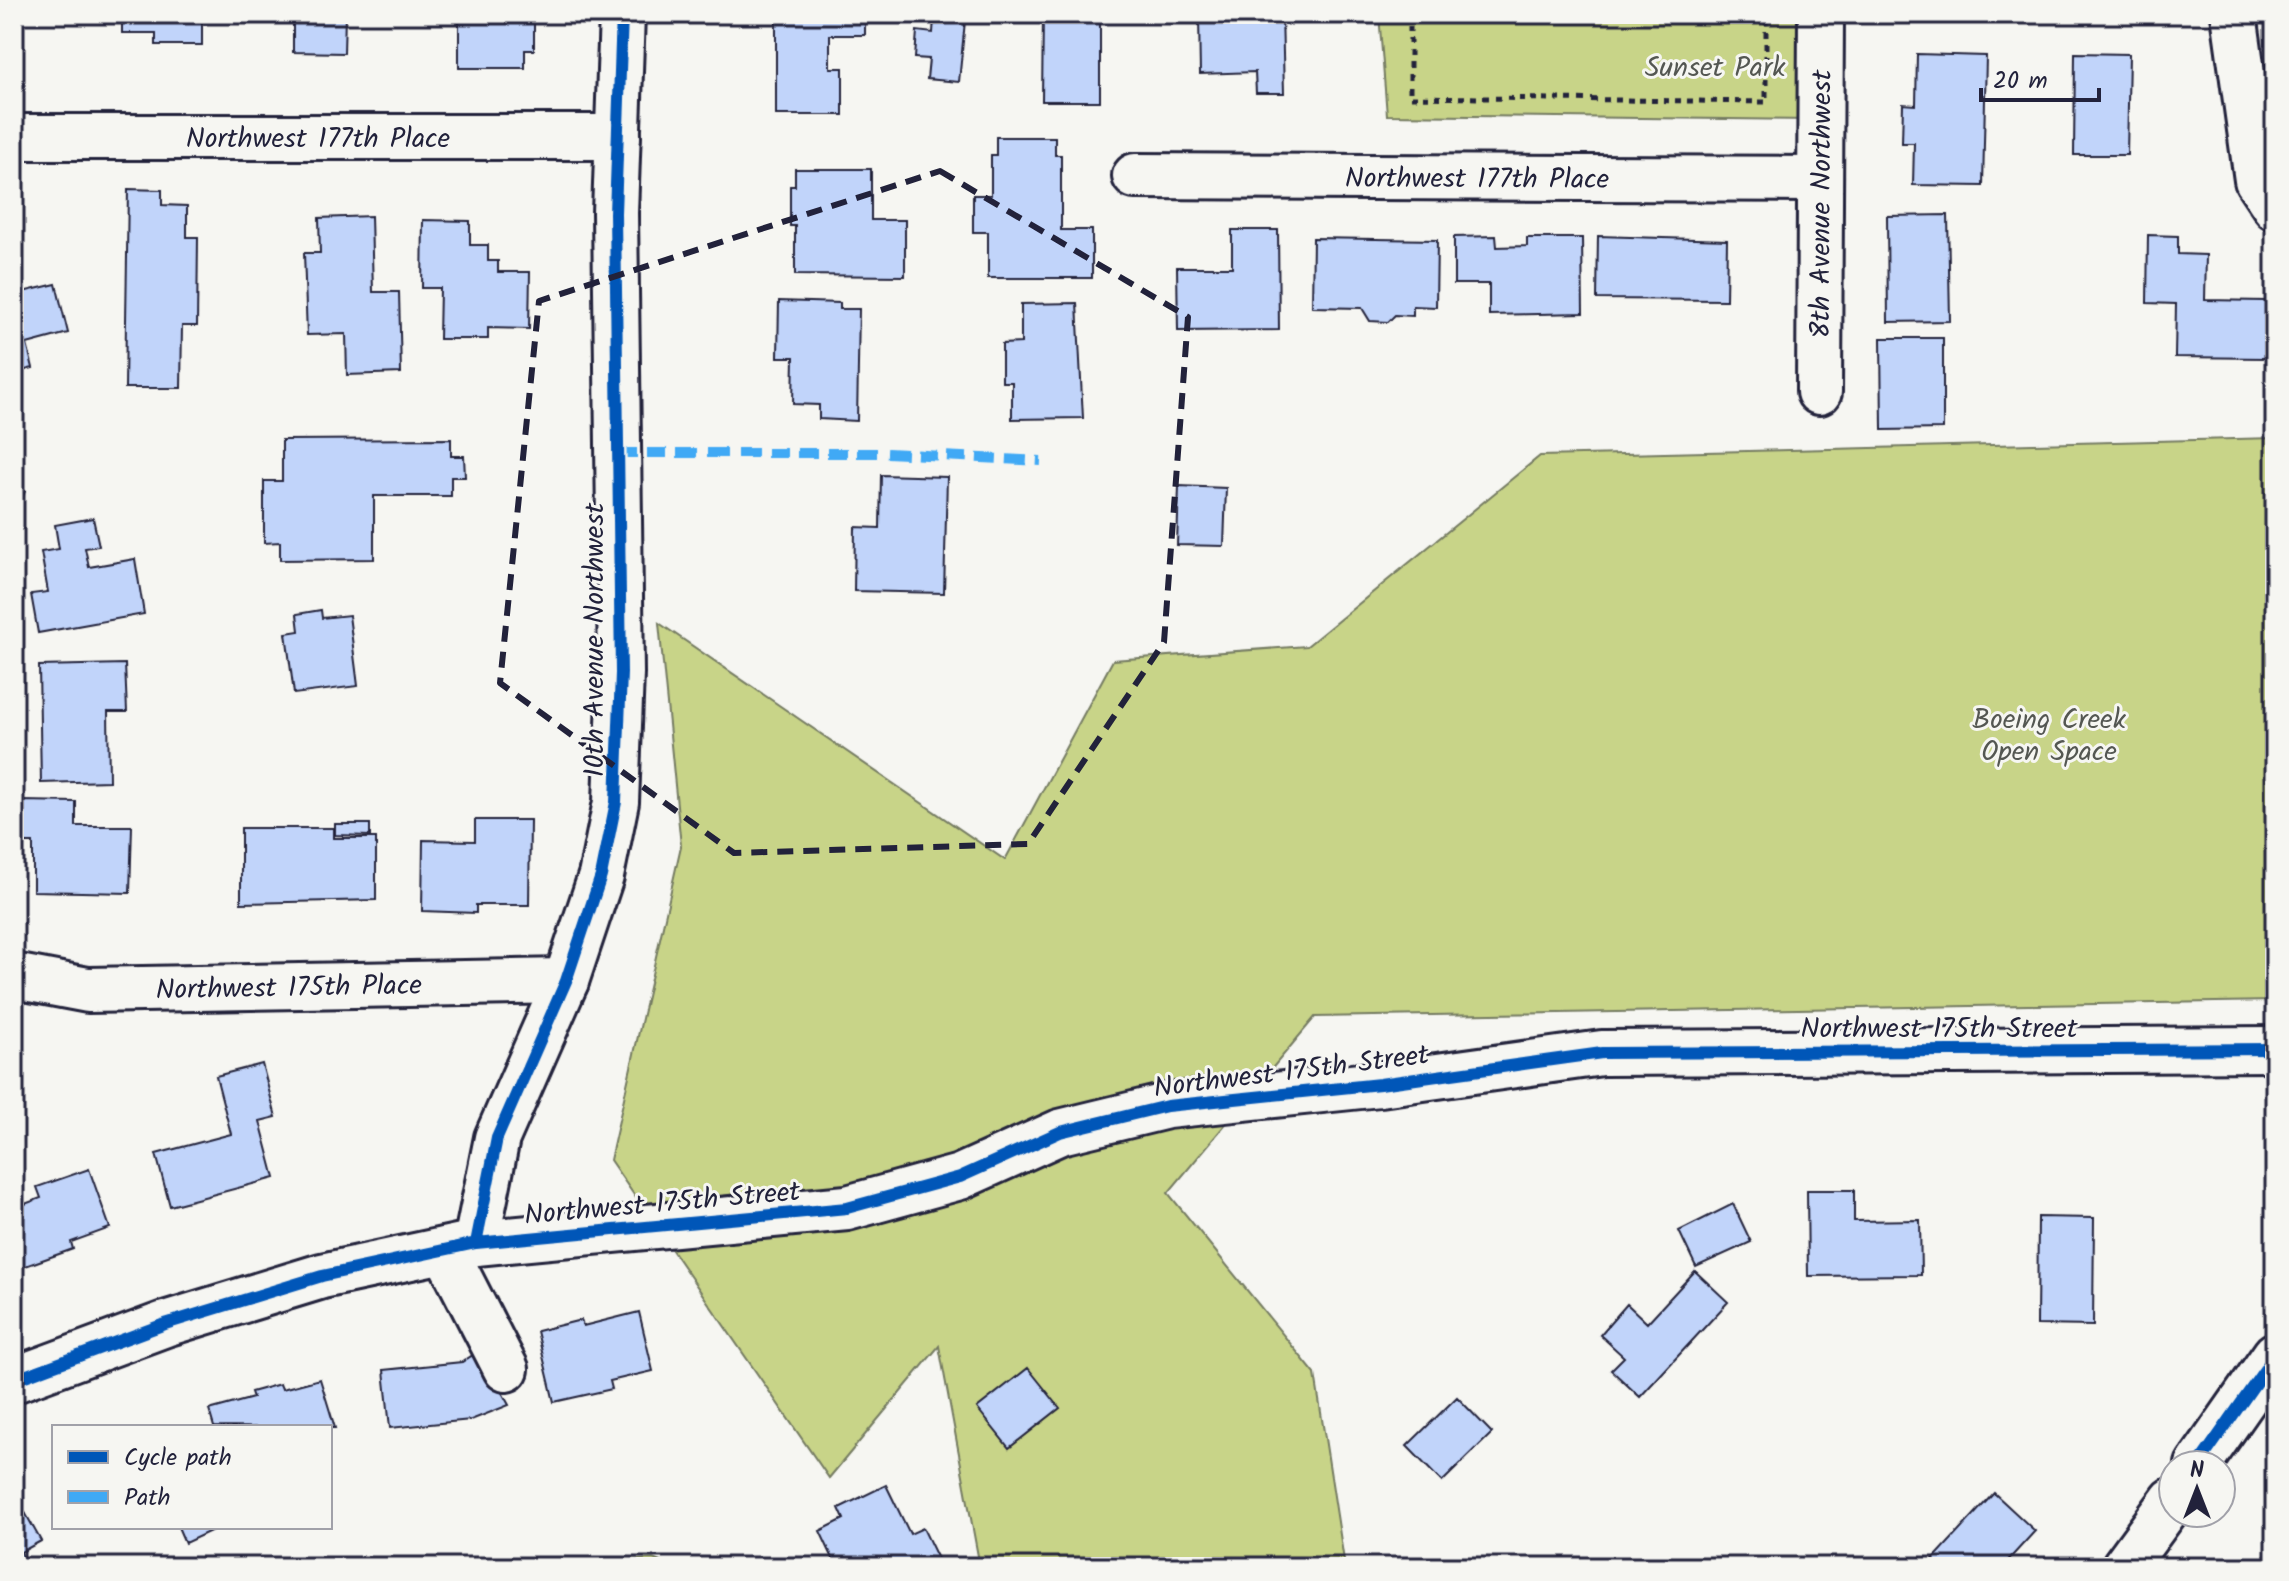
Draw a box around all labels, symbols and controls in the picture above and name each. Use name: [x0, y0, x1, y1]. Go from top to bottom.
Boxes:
park label: Sunset Park: [1645, 46, 1786, 91]
scale bar: [1981, 52, 2099, 102]
text: 20 m: [1993, 62, 2048, 101]
street label: 8th Avenue Northwest: [1799, 68, 1846, 338]
street label: Northwest 177th Place: [186, 117, 451, 162]
street label: Northwest 177th Place: [1345, 157, 1610, 203]
street label: 10th Avenue Northwest: [573, 502, 618, 777]
park label: Boeing Creek Open Space: [1972, 698, 2127, 775]
street label: Northwest 175th Place: [155, 964, 423, 1014]
street label: Northwest 175th Street: [1800, 1007, 2079, 1052]
street label: Northwest 175th Street: [1151, 1033, 1433, 1112]
street label: Northwest 175th Street: [522, 1170, 803, 1239]
legend: [52, 1425, 332, 1529]
text: Cycle path: [124, 1439, 232, 1478]
north arrow: [2157, 1449, 2237, 1529]
text: N: [2190, 1454, 2204, 1489]
text: Path: [124, 1479, 170, 1518]

